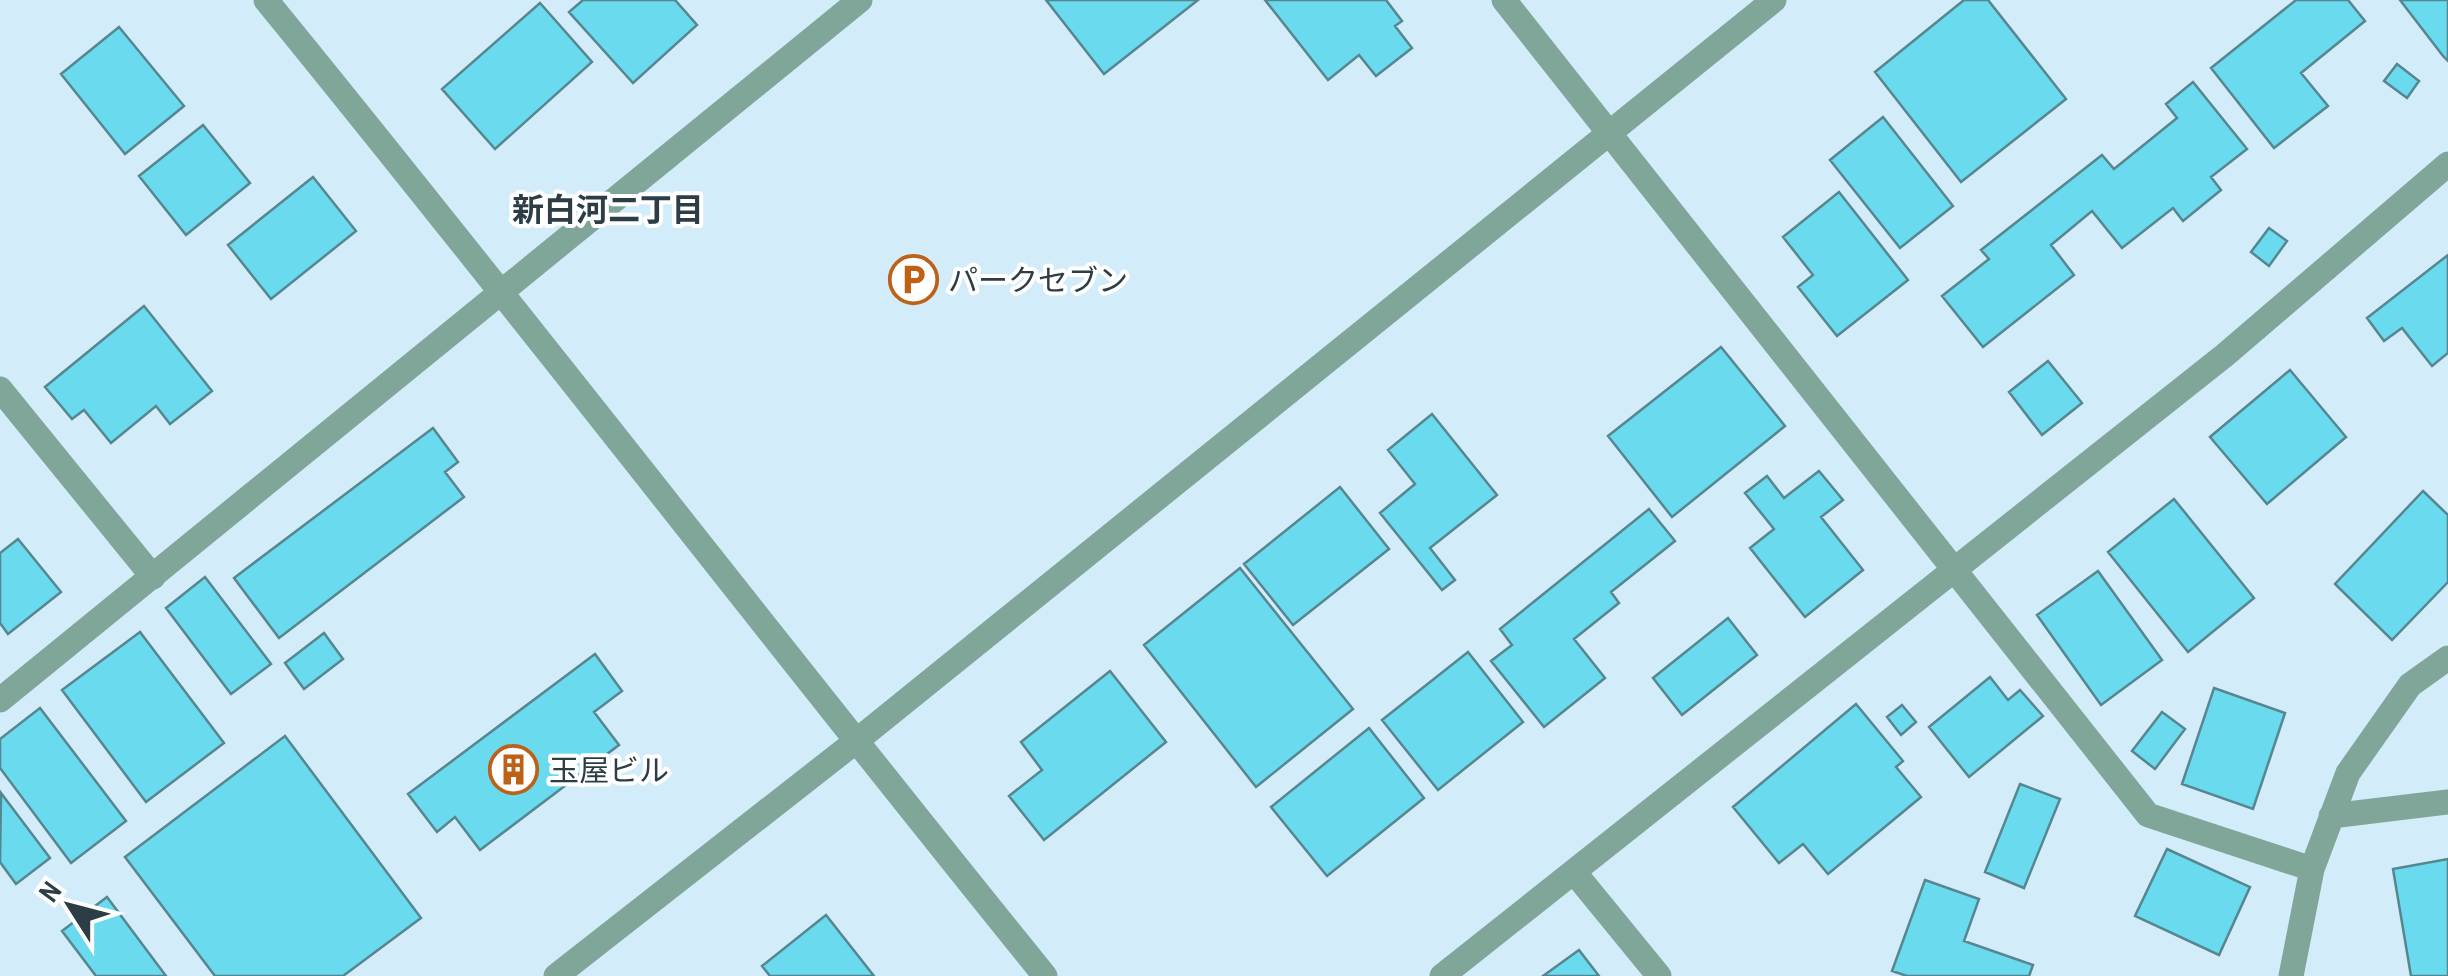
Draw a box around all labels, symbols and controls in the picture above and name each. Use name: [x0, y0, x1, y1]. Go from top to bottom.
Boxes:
district label: 新白河二丁目: [512, 188, 704, 231]
parking icon: パークセブン: [887, 254, 939, 306]
place label: パークセブン: [948, 260, 1128, 300]
building icon: 玉屋ビル: [488, 744, 540, 796]
place label: 玉屋ビル: [549, 750, 669, 790]
north arrow: [20, 856, 120, 956]
text: N: [30, 873, 70, 909]

